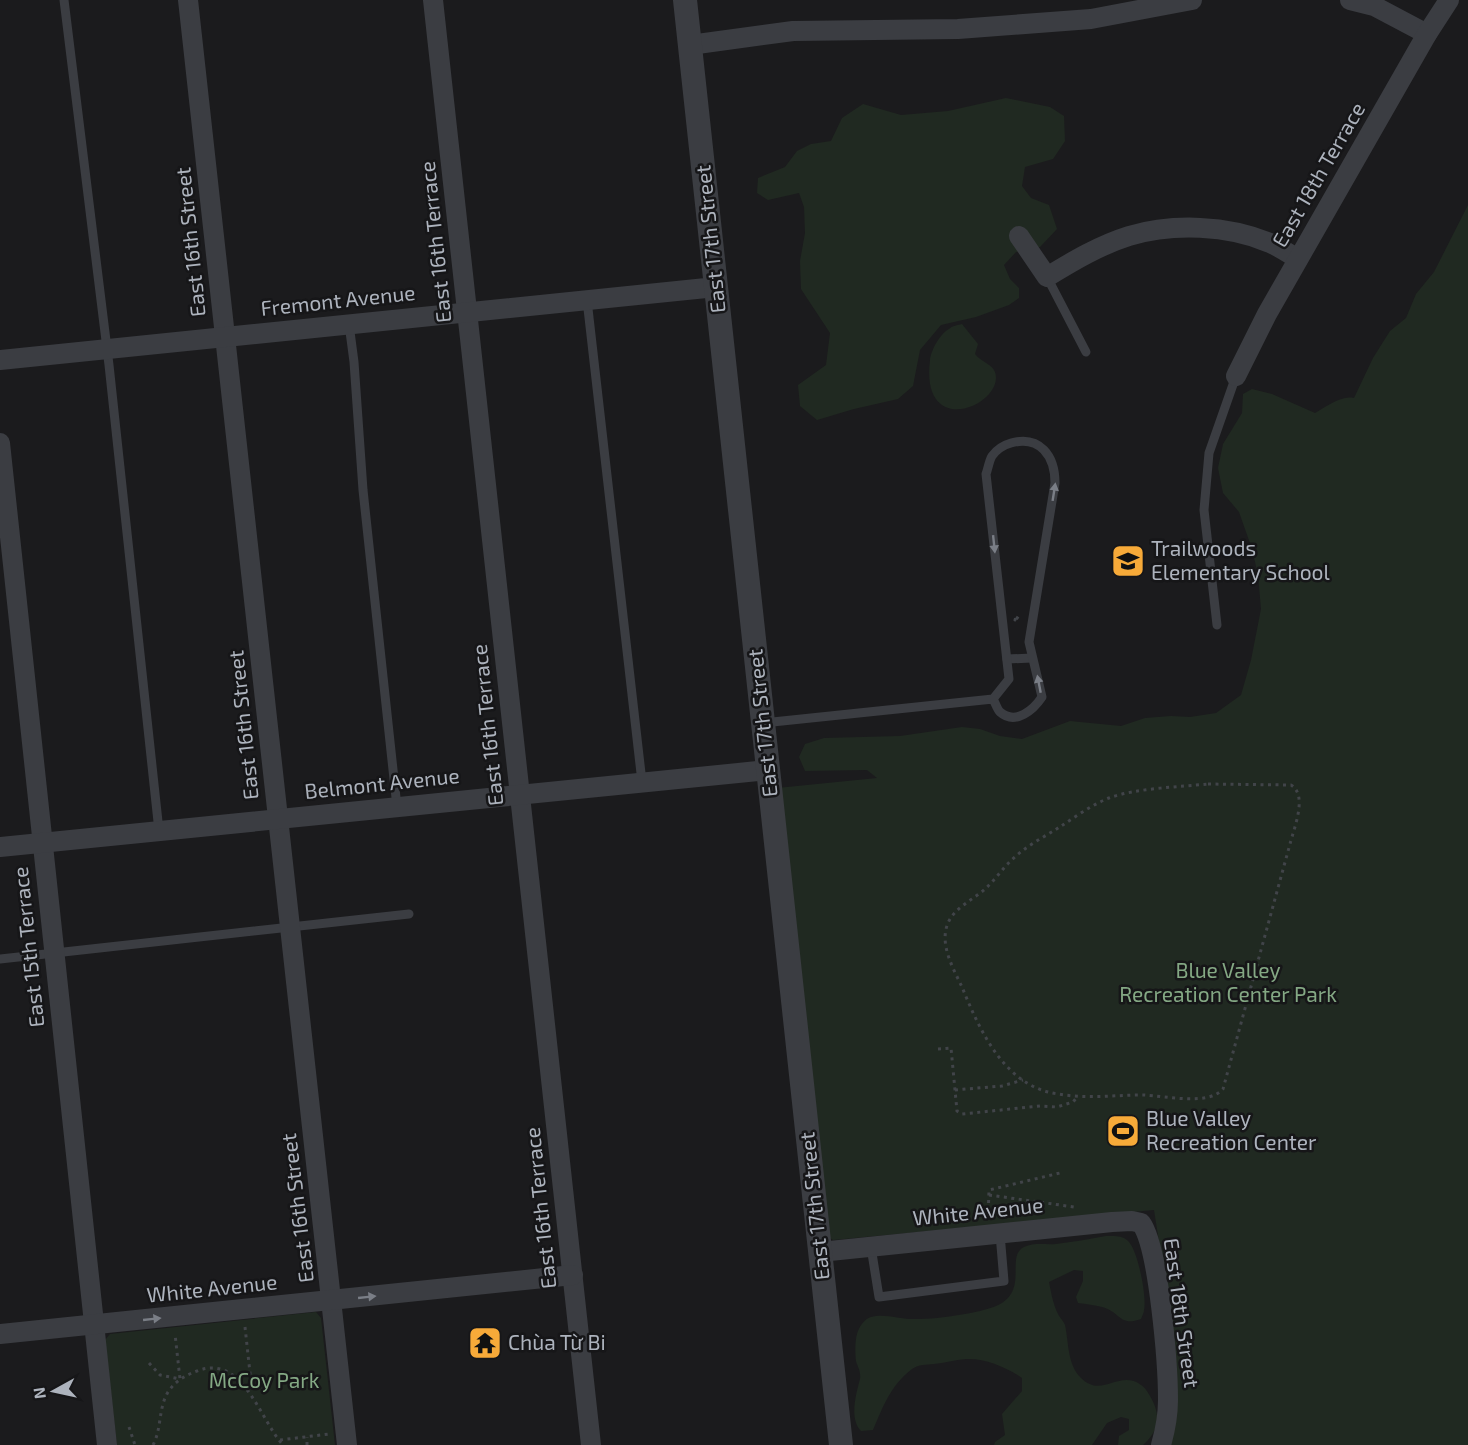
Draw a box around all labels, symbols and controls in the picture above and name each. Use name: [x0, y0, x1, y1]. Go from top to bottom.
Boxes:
street label: East 18th Terrace: [1266, 97, 1369, 251]
street label: East 16th Terrace: [414, 160, 455, 324]
street label: East 17th Street: [689, 164, 730, 315]
street label: East 16th Street: [169, 166, 210, 318]
street label: Fremont Avenue: [259, 279, 416, 320]
one-way arrow: [1049, 483, 1058, 502]
one-way arrow: [989, 534, 999, 553]
place label: Trailwoods Elementary School: [1151, 535, 1331, 584]
school or university icon: Trailwoods Elementary School: [1110, 543, 1146, 579]
street label: East 16th Terrace: [466, 643, 507, 807]
street label: East 17th Street: [741, 648, 782, 799]
street label: East 16th Street: [222, 649, 263, 801]
one-way arrow: [1034, 674, 1043, 693]
street label: Belmont Avenue: [303, 762, 461, 803]
street label: East 15th Terrace: [7, 866, 48, 1029]
park label: Blue Valley Recreation Center Park: [1119, 957, 1337, 1006]
place label: Blue Valley Recreation Center: [1146, 1105, 1317, 1154]
sports icon: Blue Valley Recreation Center: [1105, 1113, 1141, 1149]
street label: East 16th Terrace: [519, 1126, 560, 1290]
street label: East 17th Street: [793, 1131, 834, 1282]
street label: East 16th Street: [275, 1132, 318, 1284]
street label: White Avenue: [911, 1191, 1044, 1230]
street label: East 18th Street: [1160, 1236, 1205, 1389]
street label: White Avenue: [145, 1268, 278, 1307]
one-way arrow: [358, 1292, 377, 1302]
one-way arrow: [143, 1314, 162, 1324]
temple icon: Chùa Từ Bi: [467, 1325, 503, 1361]
place label: Chùa Từ Bi: [508, 1329, 606, 1354]
north arrow: [24, 1361, 84, 1421]
park label: McCoy Park: [209, 1367, 320, 1392]
text: N: [28, 1386, 49, 1400]

